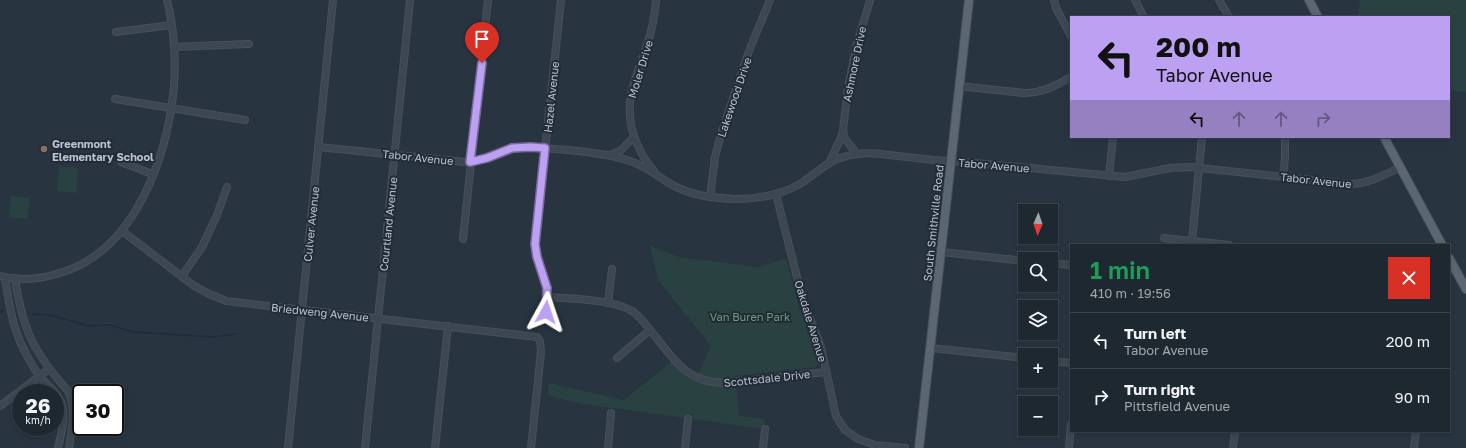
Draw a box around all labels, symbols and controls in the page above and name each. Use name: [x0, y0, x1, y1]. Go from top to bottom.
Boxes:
pin: [465, 22, 499, 63]
street label: Ashmore Drive: [840, 25, 868, 103]
icon: arrive: [471, 28, 493, 50]
text: 200 m: [1156, 30, 1241, 63]
icon: left: [1090, 32, 1142, 84]
street label: Moler Drive: [625, 38, 655, 100]
street label: Lakewood Drive: [714, 55, 754, 139]
street label: Hazel Avenue: [541, 61, 561, 133]
text: Tabor Avenue: [1156, 64, 1273, 86]
icon: left: [1186, 108, 1208, 130]
icon: ahead: [1228, 108, 1250, 130]
icon: ahead: [1270, 108, 1292, 130]
icon: right: [1312, 108, 1334, 130]
place label: Greenmont Elementary School: [52, 137, 154, 163]
marker: Greenmont Elementary School: [39, 144, 49, 154]
street label: Tabor Avenue: [382, 147, 454, 167]
street label: Tabor Avenue: [958, 155, 1030, 175]
street label: South Smithville Road: [920, 164, 946, 282]
street label: Tabor Avenue: [1280, 170, 1352, 190]
street label: Courtland Avenue: [377, 176, 399, 272]
street label: Culver Avenue: [301, 186, 321, 262]
north arrow: [1018, 204, 1058, 244]
map controls: [1018, 204, 1058, 436]
button: search: [1018, 252, 1058, 292]
text: 1 min: [1090, 255, 1150, 284]
button: close: [1388, 257, 1430, 299]
street label: Oakdale Avenue: [792, 279, 830, 363]
text: 410 m · 19:56: [1090, 285, 1171, 301]
position arrow: [525, 291, 567, 333]
street label: Briedweng Avenue: [271, 300, 369, 324]
button: layers: [1018, 300, 1058, 340]
park label: Van Buren Park: [710, 310, 790, 323]
text: Turn left: [1124, 324, 1186, 342]
icon: left: [1090, 330, 1112, 352]
text: 200 m: [1386, 332, 1430, 350]
text: Tabor Avenue: [1124, 342, 1208, 358]
button: +: [1018, 348, 1058, 388]
street label: Scottsdale Drive: [723, 367, 811, 389]
text: Turn right: [1124, 380, 1195, 398]
speed limit sign: 30: [72, 384, 124, 436]
icon: right: [1090, 386, 1112, 408]
text: 90 m: [1395, 388, 1430, 406]
text: 26: [26, 393, 50, 417]
button: −: [1018, 396, 1058, 436]
text: Pittsfield Avenue: [1124, 398, 1230, 414]
text: km/h: [25, 414, 51, 426]

